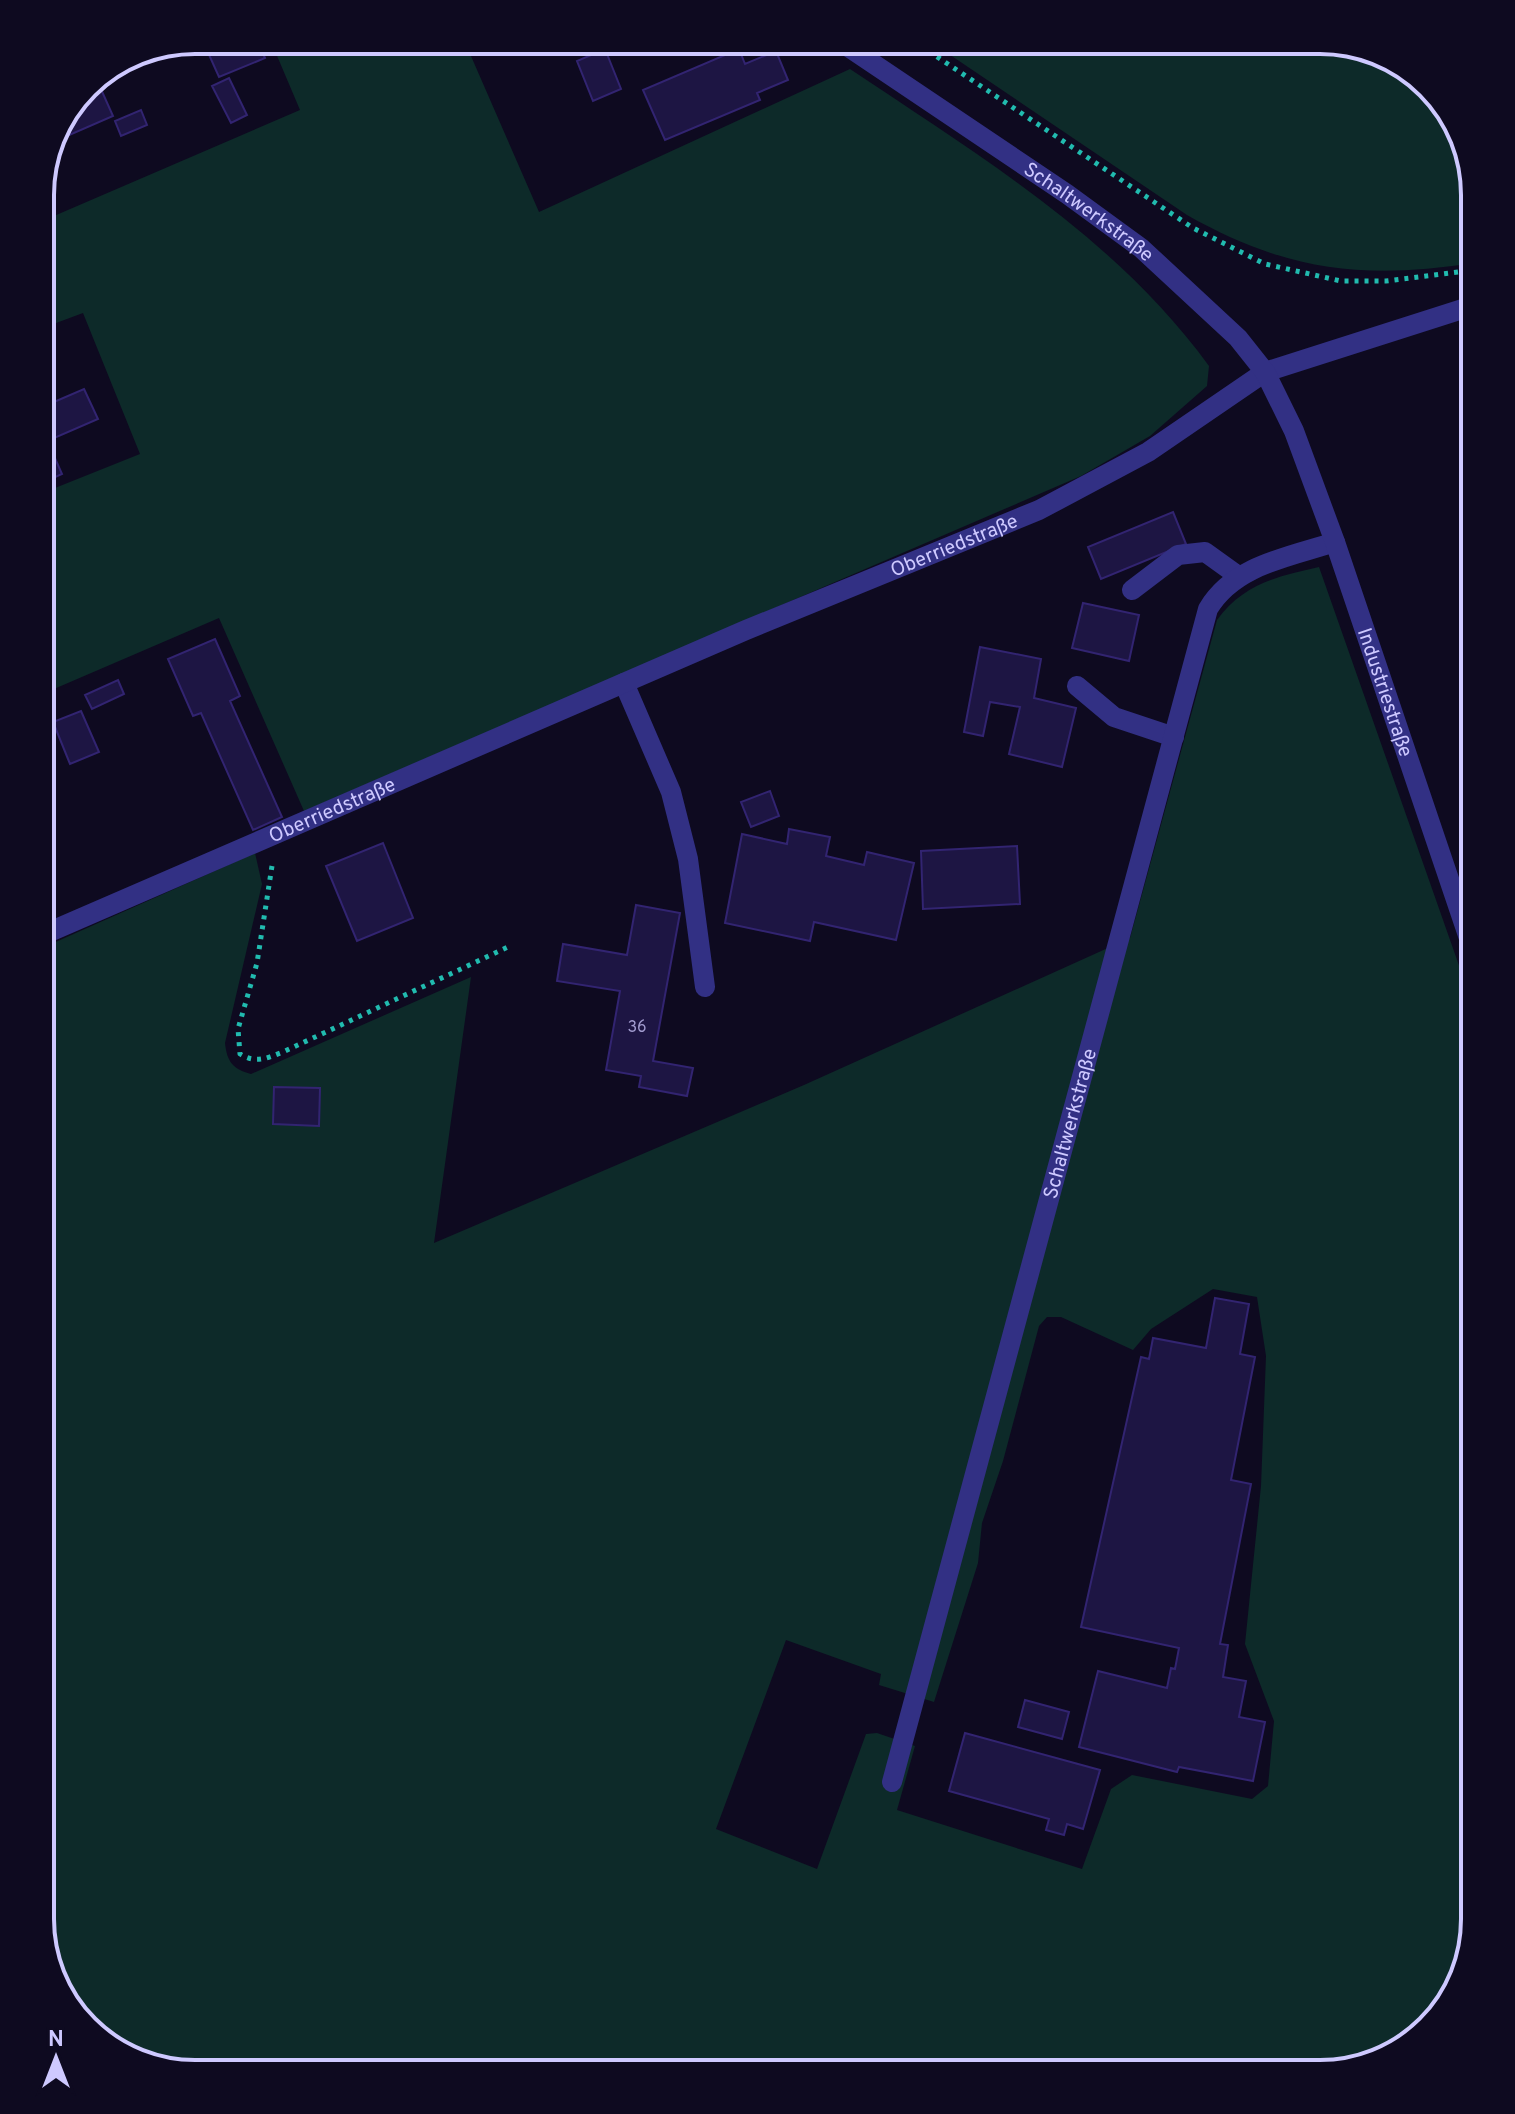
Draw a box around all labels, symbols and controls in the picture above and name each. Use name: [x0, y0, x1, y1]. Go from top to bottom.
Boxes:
street label: Schaltwerkstraße: [1018, 157, 1159, 268]
street label: Oberriedstraße: [887, 509, 1022, 584]
street label: Industriestraße: [1350, 625, 1418, 761]
street label: Oberriedstraße: [265, 772, 400, 850]
house number: 36: [627, 1018, 647, 1038]
street label: Schaltwerkstraße: [1039, 1046, 1104, 1202]
north arrow: [16, 2018, 96, 2098]
text: N: [48, 2027, 64, 2054]

